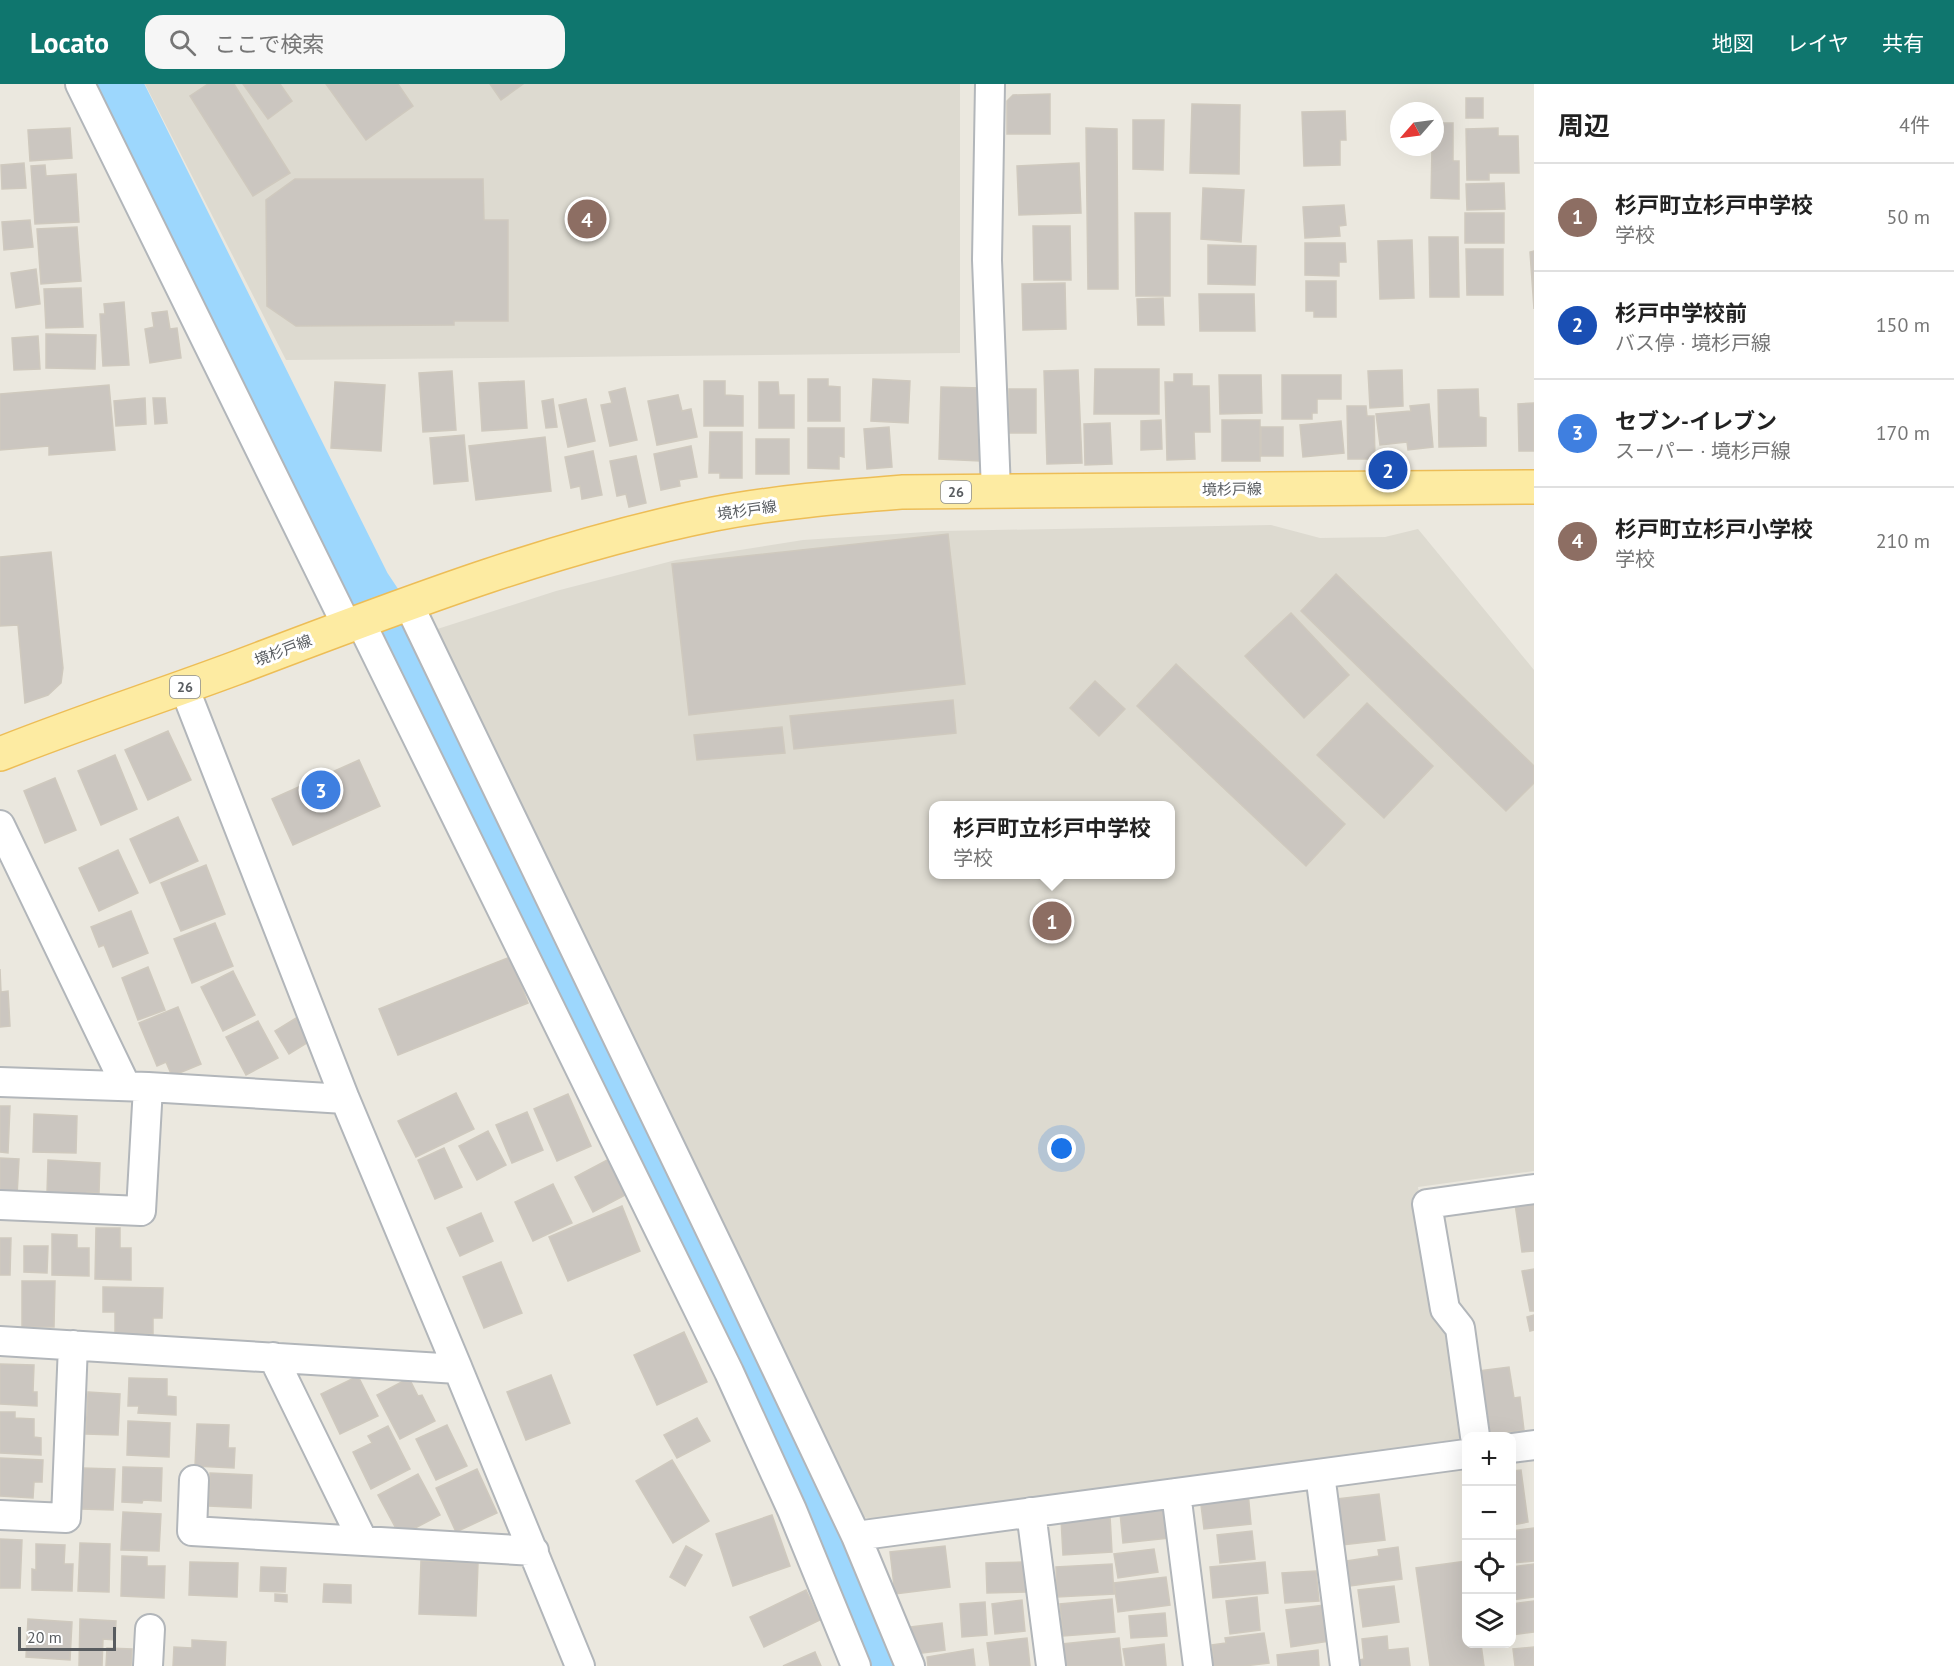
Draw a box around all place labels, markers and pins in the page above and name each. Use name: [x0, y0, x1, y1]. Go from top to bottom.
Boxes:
pin: 4: [568, 196, 606, 242]
pin: 2: [1368, 448, 1408, 492]
pin: 3: [302, 768, 340, 812]
pin: 1: [1032, 898, 1072, 944]

